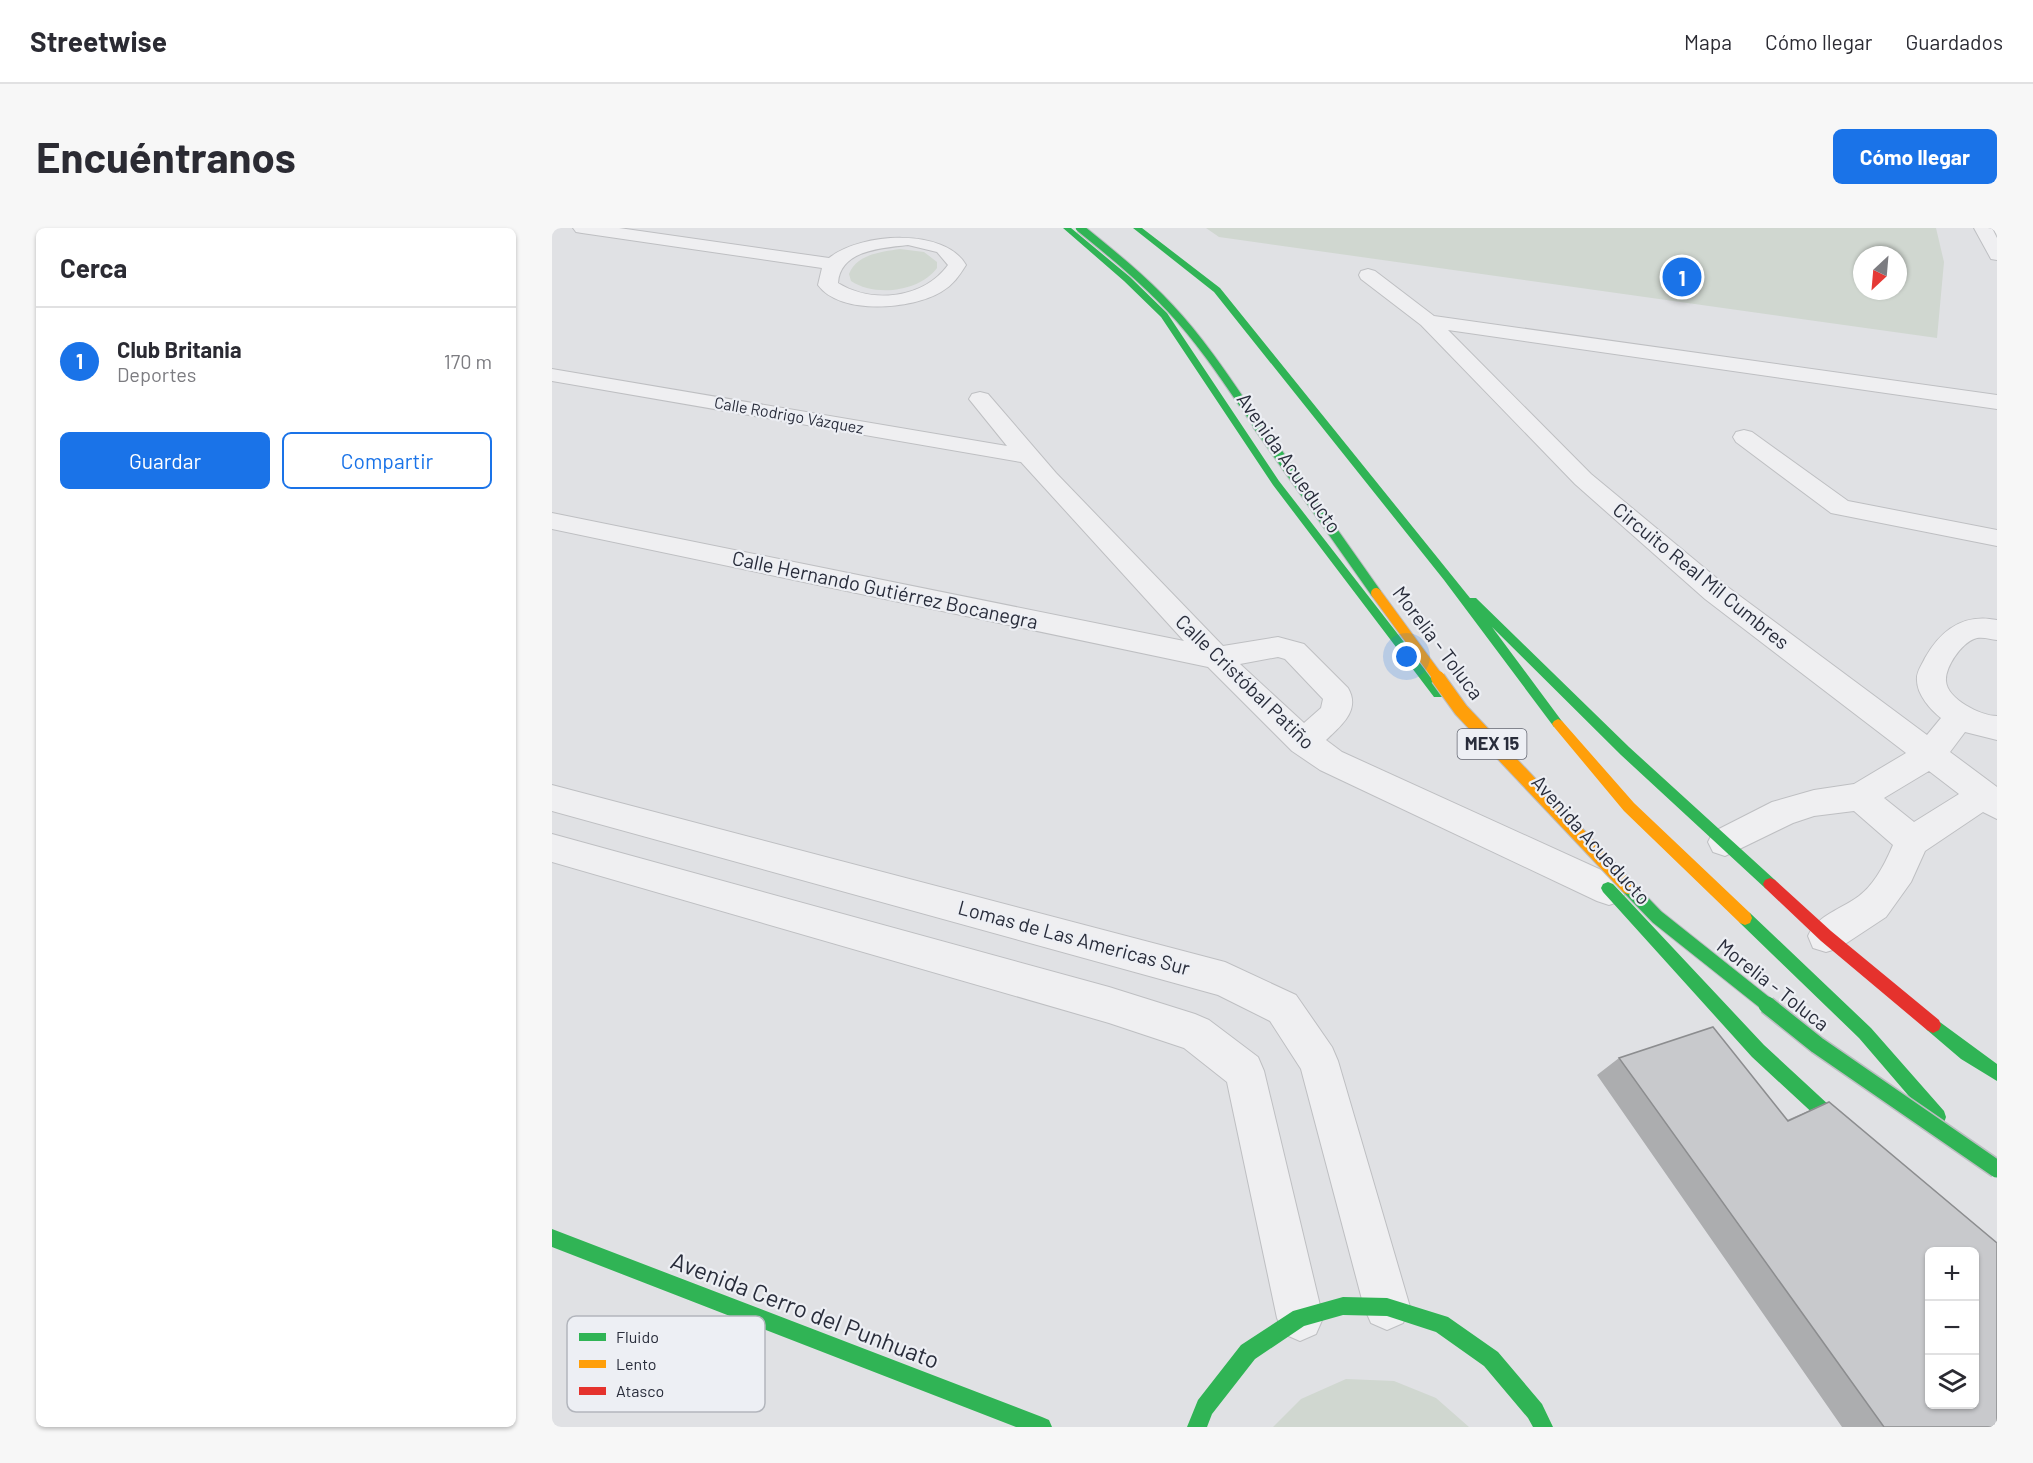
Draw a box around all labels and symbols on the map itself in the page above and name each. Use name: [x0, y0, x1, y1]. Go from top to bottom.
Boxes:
north arrow: [1853, 246, 1907, 300]
pin: 1: [1662, 254, 1702, 300]
street label: Avenida Acueducto: [1232, 388, 1347, 537]
street label: Calle Rodrigo Vázquez: [713, 392, 865, 437]
street label: Circuito Real Mil Cumbres: [1609, 497, 1795, 654]
street label: Calle Hernando Gutiérrez Bocanegra: [730, 545, 1040, 633]
street label: Morelia - Toluca: [1388, 581, 1489, 704]
street label: Calle Cristóbal Patiño: [1171, 609, 1320, 754]
your location: [1392, 642, 1421, 671]
road number: MEX 15: [1458, 729, 1526, 759]
street label: Avenida Acueducto: [1527, 770, 1656, 909]
street label: Lomas de Las Americas Sur: [956, 895, 1193, 980]
street label: Morelia - Toluca: [1713, 933, 1834, 1035]
street label: Avenida Cerro del Punhuato: [667, 1245, 944, 1374]
legend: [567, 1316, 765, 1412]
text: Fluido: [616, 1327, 659, 1346]
text: Lento: [616, 1354, 657, 1373]
text: Atasco: [616, 1381, 664, 1400]

